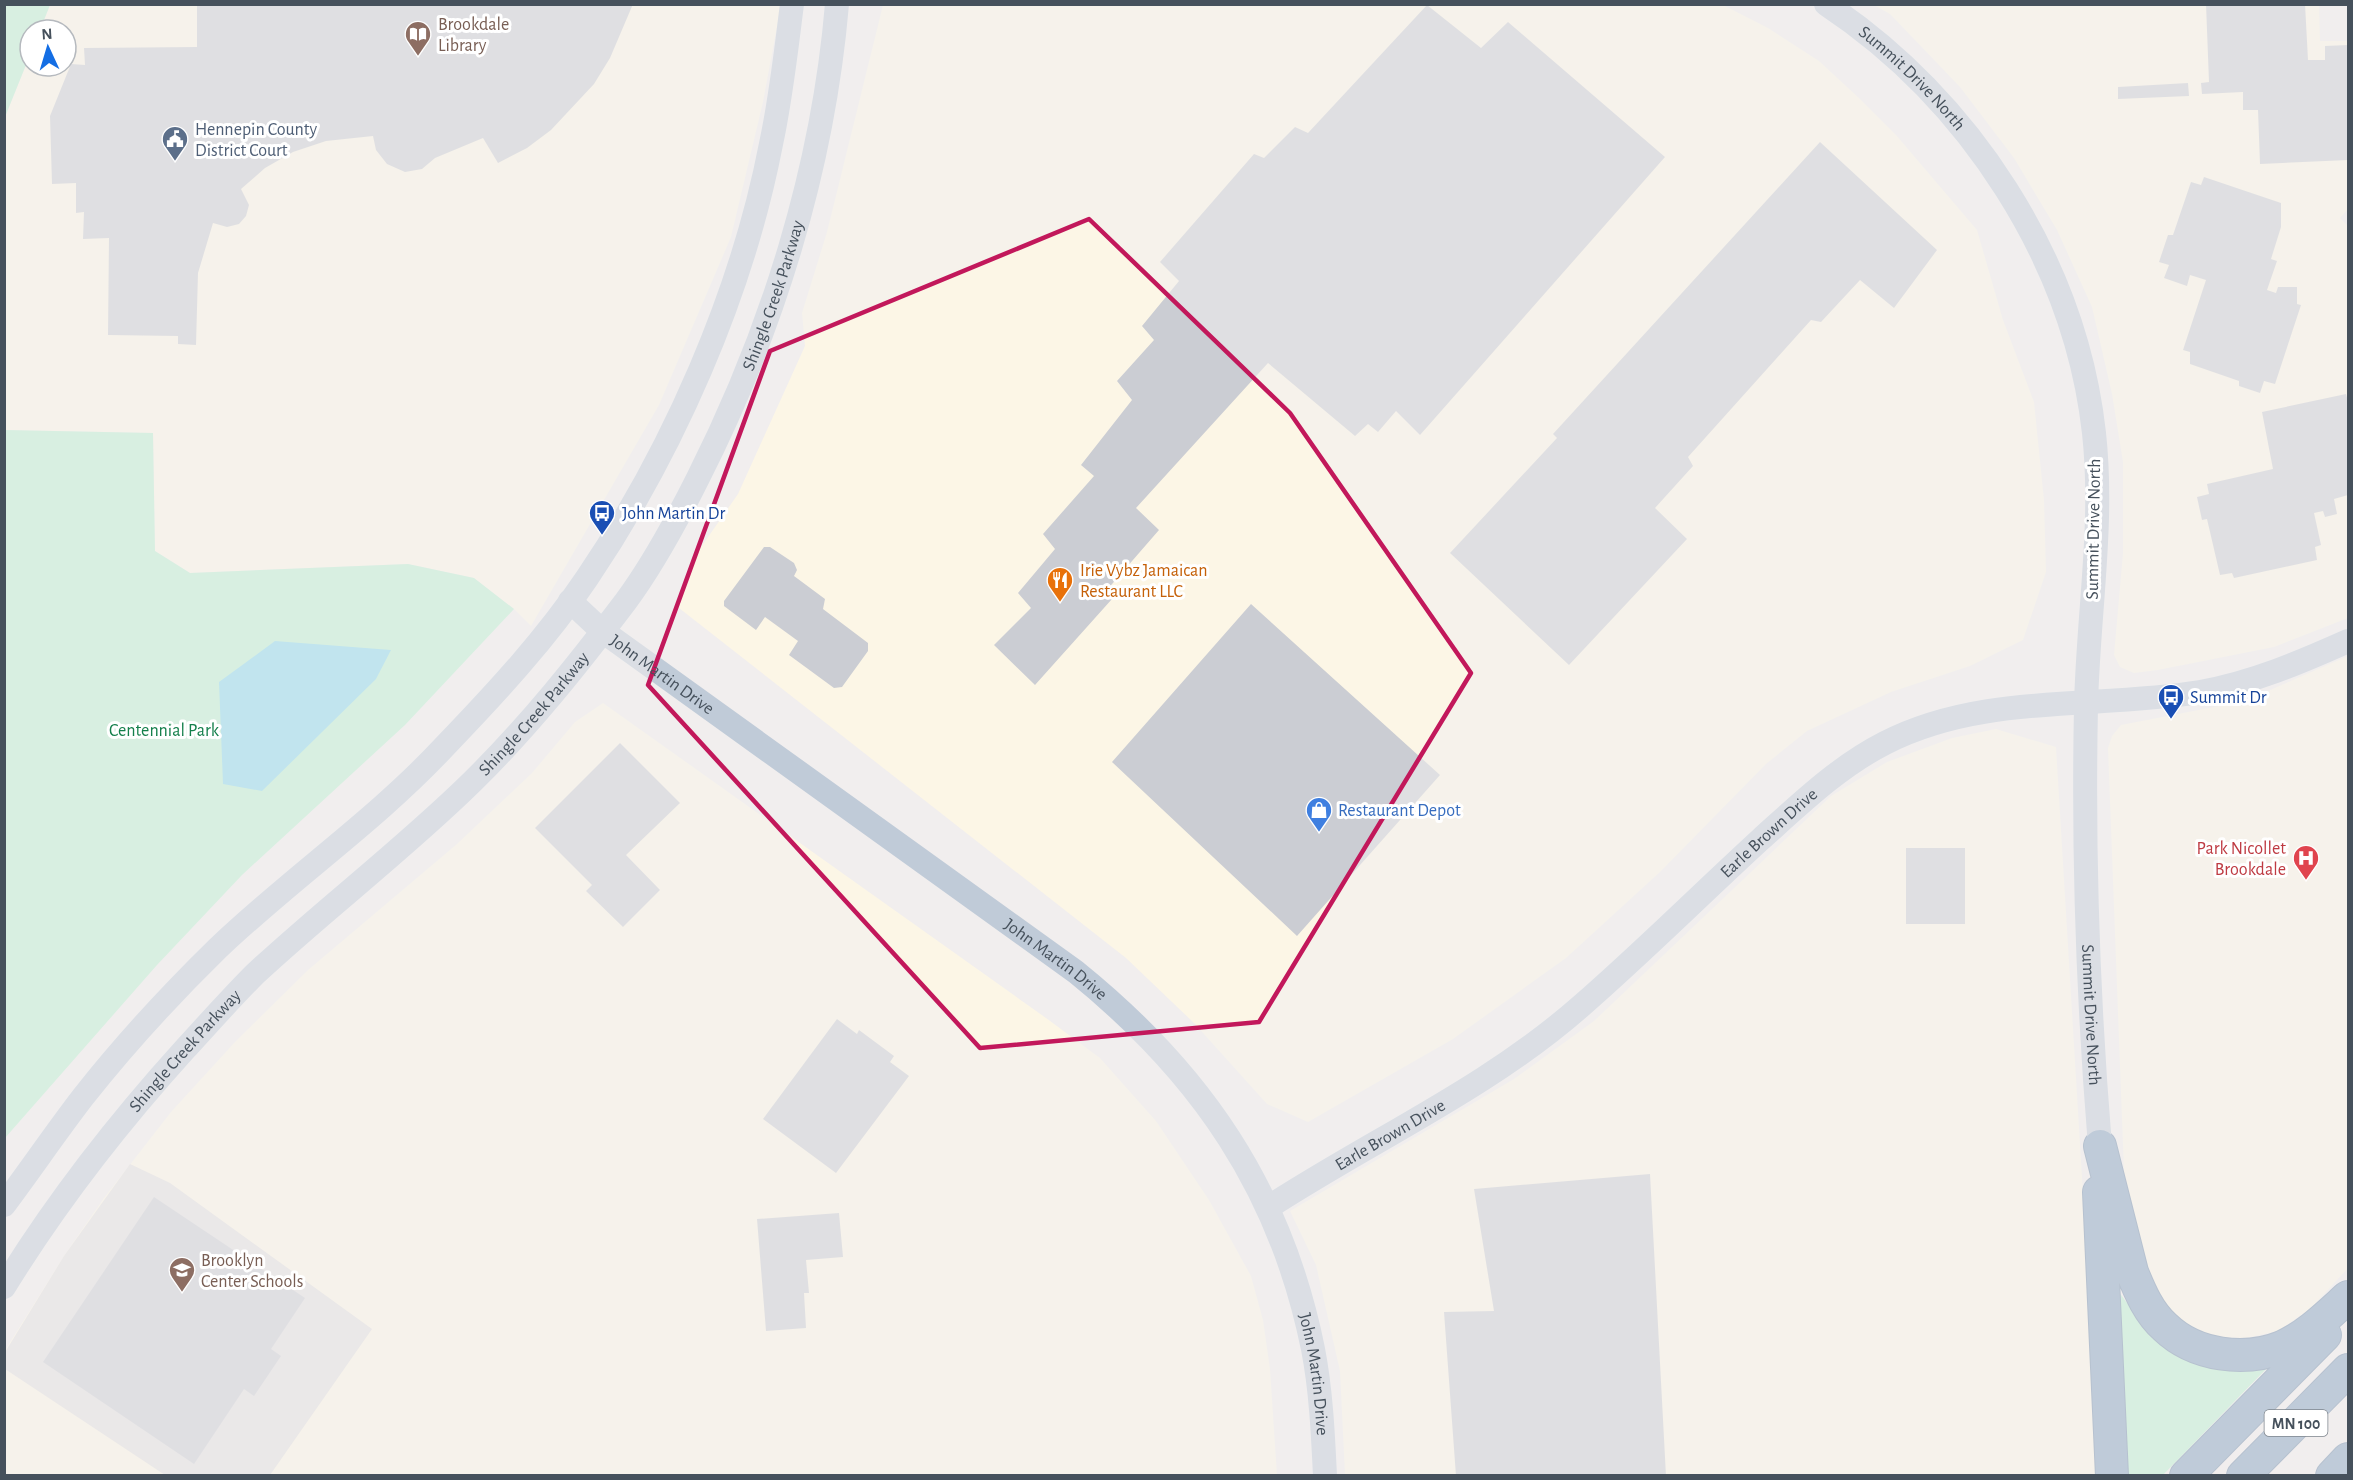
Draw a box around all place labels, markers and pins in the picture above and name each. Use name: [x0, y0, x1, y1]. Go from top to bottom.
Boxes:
place label: Brookdale Library: [438, 16, 509, 55]
library icon: Brookdale Library: [403, 19, 433, 57]
place label: Hennepin County District Court: [195, 121, 318, 160]
public building icon: Hennepin County District Court: [160, 124, 190, 162]
bus stop icon: John Martin Dr: [587, 498, 617, 536]
place label: John Martin Dr: [622, 505, 725, 523]
place label: Irie Vybz Jamaican Restaurant LLC: [1080, 562, 1207, 601]
restaurant icon: Irie Vybz Jamaican Restaurant LLC: [1045, 565, 1075, 603]
bus stop icon: Summit Dr: [2156, 682, 2186, 720]
place label: Summit Dr: [2190, 689, 2267, 707]
shop icon: Restaurant Depot: [1304, 795, 1334, 833]
place label: Restaurant Depot: [1338, 802, 1461, 820]
place label: Park Nicollet Brookdale: [2197, 840, 2286, 879]
hospital icon: Park Nicollet Brookdale: [2291, 843, 2321, 881]
place label: Brooklyn Center Schools: [201, 1252, 303, 1291]
school or university icon: Brooklyn Center Schools: [167, 1255, 197, 1293]

